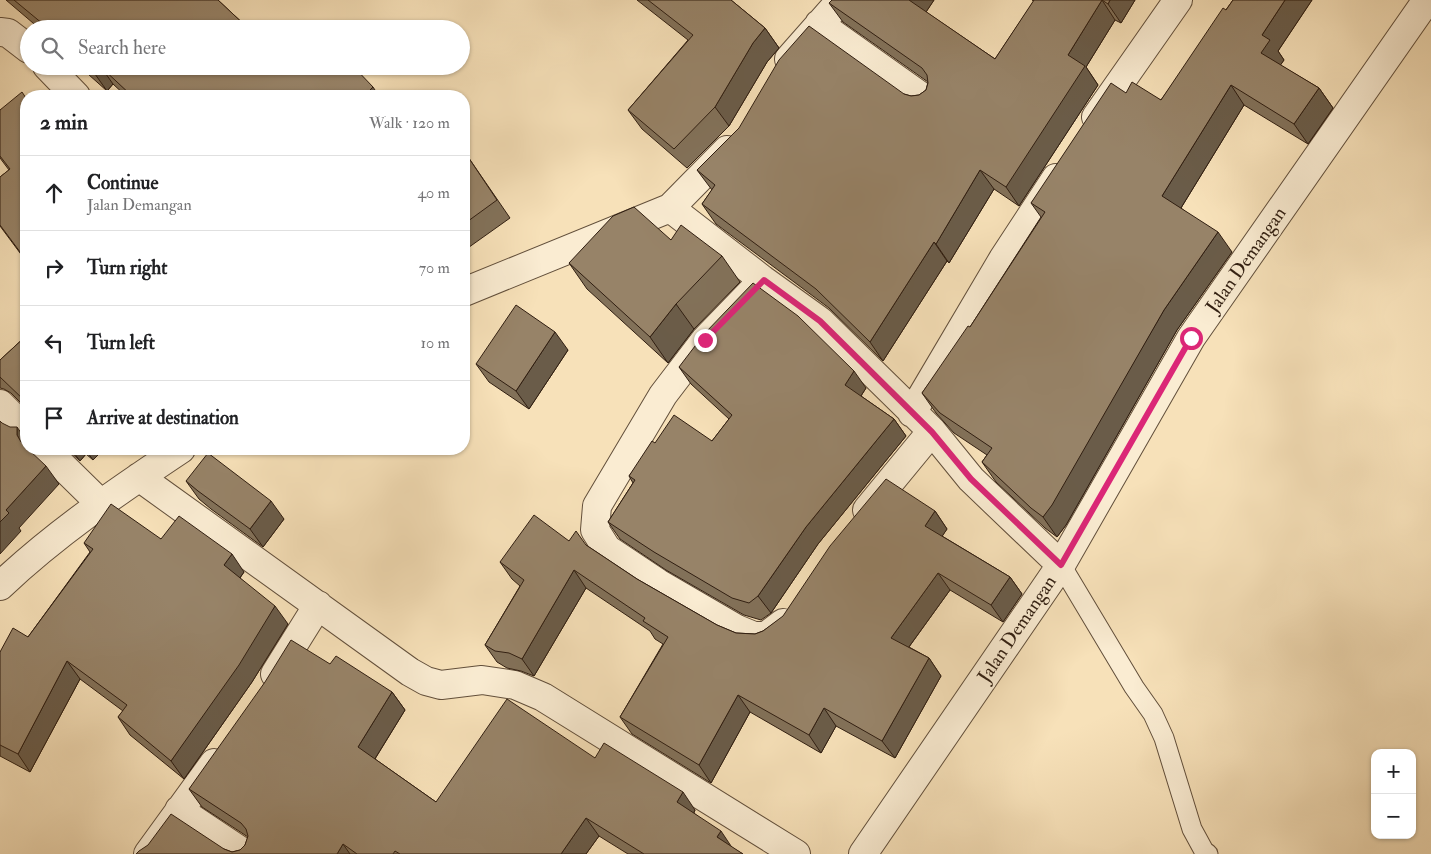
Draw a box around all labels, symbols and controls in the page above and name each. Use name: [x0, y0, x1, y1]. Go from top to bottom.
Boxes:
search box: [20, 20, 470, 75]
icon: search: [38, 34, 66, 62]
text: Search here: [78, 36, 166, 60]
text: 2 min: [40, 109, 88, 136]
text: Walk · 120 m: [369, 113, 450, 133]
text: Continue: [87, 171, 158, 195]
icon: ahead: [40, 179, 68, 207]
text: 40 m: [417, 183, 450, 203]
text: Jalan Demangan: [87, 195, 192, 215]
street label: Jalan Demangan: [1200, 202, 1292, 319]
icon: right: [40, 254, 68, 282]
text: Turn right: [87, 256, 167, 280]
text: 70 m: [419, 258, 450, 278]
route start: [1180, 327, 1203, 350]
icon: left: [40, 329, 68, 357]
route end: [694, 329, 717, 352]
text: Turn left: [87, 331, 155, 355]
text: 10 m: [420, 333, 450, 353]
icon: arrive: [40, 404, 68, 432]
text: Arrive at destination: [87, 406, 239, 430]
street label: Jalan Demangan: [972, 571, 1062, 688]
map controls: [1371, 749, 1416, 839]
button: +: [1371, 749, 1416, 794]
button: −: [1371, 794, 1416, 839]

